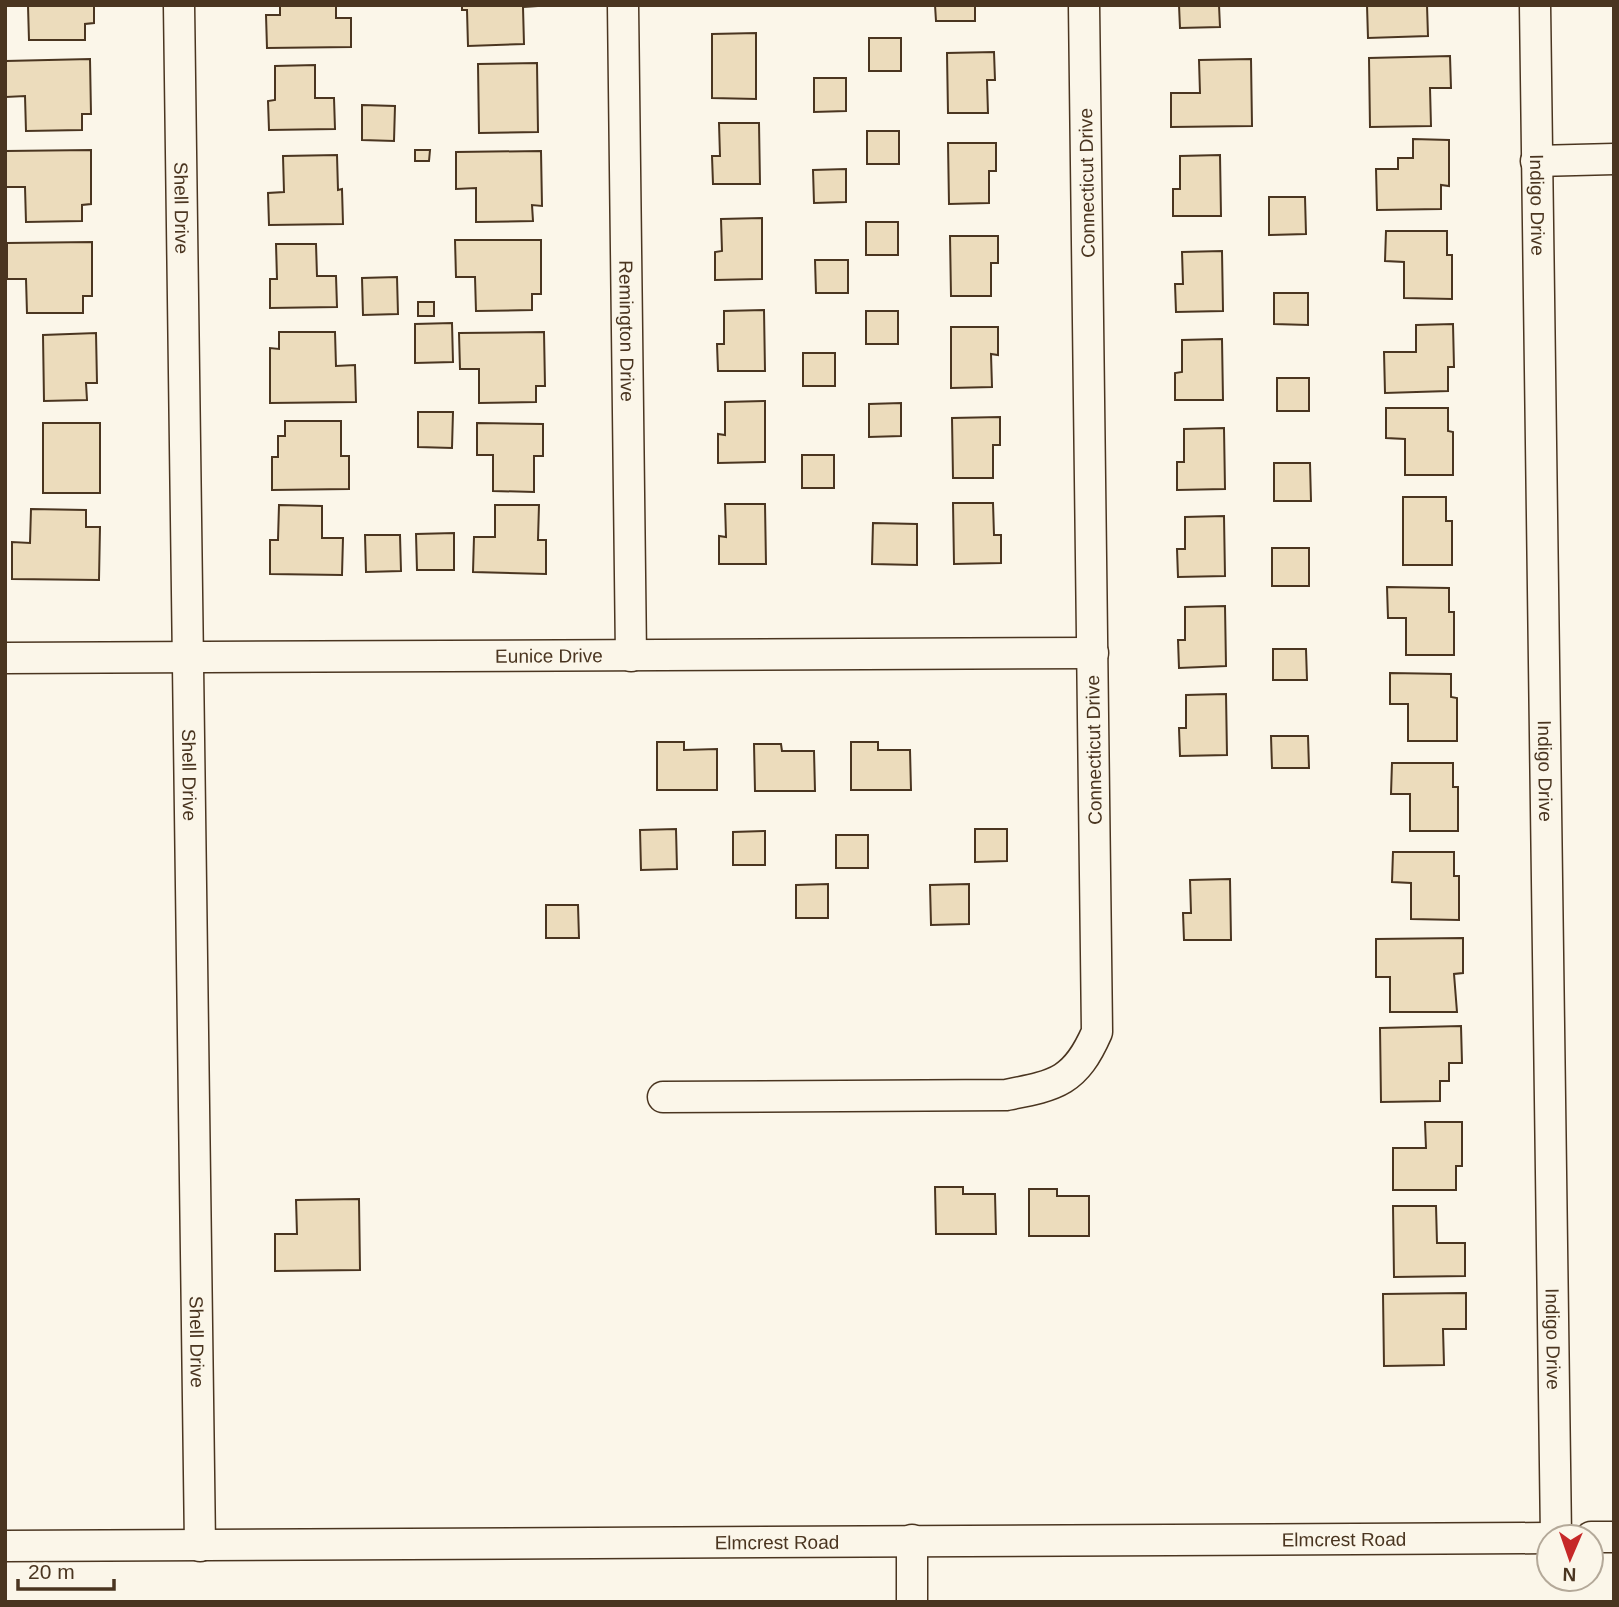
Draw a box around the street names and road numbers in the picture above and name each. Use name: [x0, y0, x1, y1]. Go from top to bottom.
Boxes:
street label: Connecticut Drive: [1075, 108, 1099, 258]
street label: Indigo Drive: [1527, 154, 1549, 256]
street label: Shell Drive: [171, 162, 193, 254]
street label: Remington Drive: [616, 260, 638, 402]
street label: Eunice Drive: [495, 645, 603, 666]
street label: Connecticut Drive: [1082, 675, 1106, 825]
street label: Indigo Drive: [1534, 720, 1557, 822]
street label: Shell Drive: [178, 729, 201, 821]
street label: Indigo Drive: [1542, 1288, 1564, 1390]
street label: Shell Drive: [186, 1296, 208, 1388]
street label: Elmcrest Road: [1282, 1528, 1406, 1550]
street label: Elmcrest Road: [715, 1531, 839, 1553]

